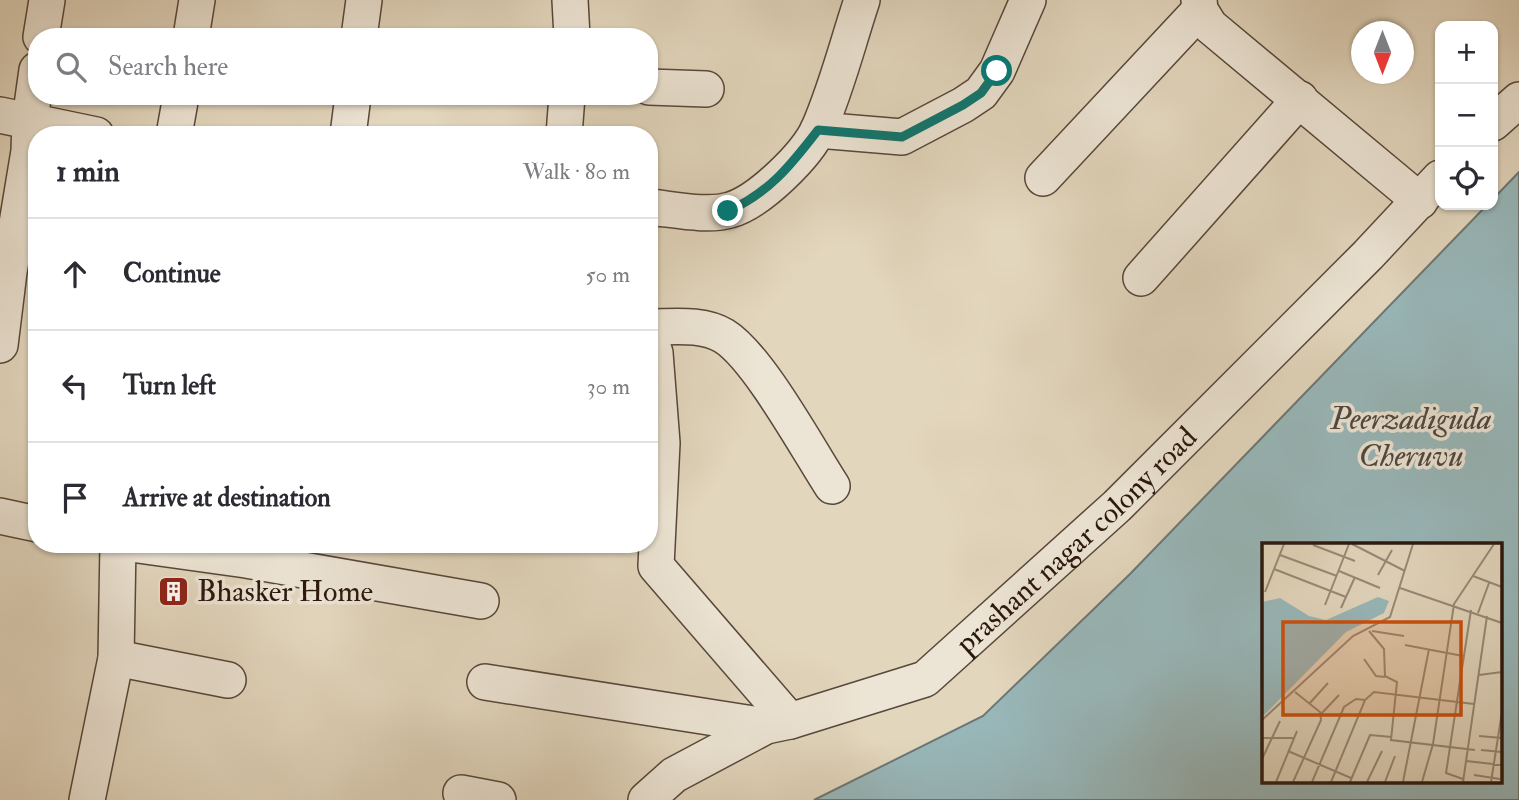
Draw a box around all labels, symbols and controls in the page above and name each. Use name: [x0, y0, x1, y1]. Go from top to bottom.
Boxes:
north arrow: [1351, 21, 1414, 84]
map controls: [1435, 21, 1498, 210]
button: +: [1435, 21, 1498, 84]
search box: [28, 28, 658, 105]
icon: search: [52, 48, 90, 86]
text: Search here: [108, 51, 228, 83]
route start: [981, 55, 1012, 86]
button: −: [1435, 84, 1498, 147]
button: locate: [1435, 147, 1498, 210]
text: 1 min: [56, 153, 120, 190]
text: Walk · 80 m: [523, 157, 630, 186]
route end: [712, 195, 743, 226]
icon: ahead: [56, 255, 94, 293]
text: Continue: [123, 258, 221, 290]
text: 50 m: [586, 260, 630, 289]
icon: left: [56, 367, 94, 405]
text: Turn left: [123, 370, 216, 402]
text: 30 m: [587, 372, 630, 401]
water label: Peerzadiguda Cheruvu: [1329, 399, 1492, 476]
street label: prashant nagar colony road: [947, 418, 1205, 662]
icon: arrive: [56, 479, 94, 517]
text: Arrive at destination: [123, 482, 331, 514]
inset map: [1262, 543, 1502, 782]
place label: Bhasker Home: [197, 573, 373, 610]
building icon: Bhasker Home: [157, 574, 191, 608]

